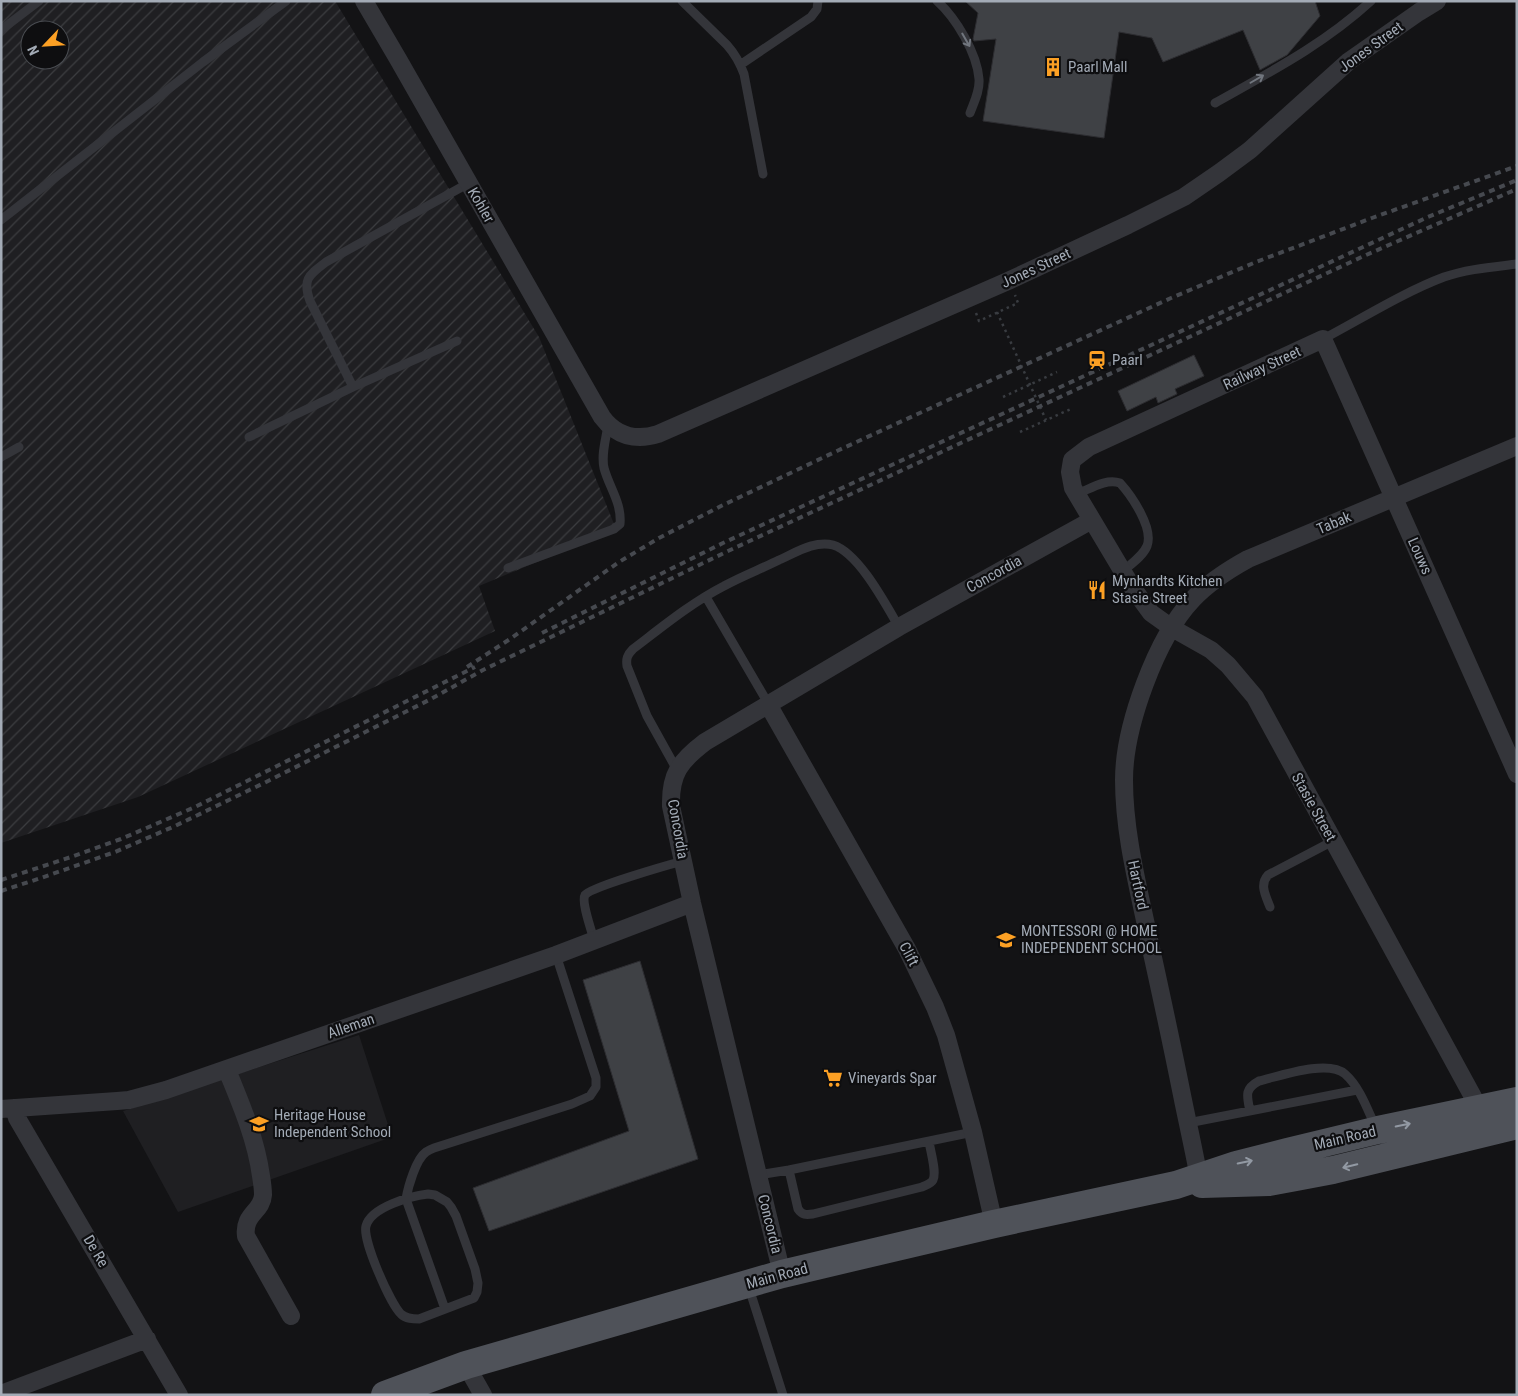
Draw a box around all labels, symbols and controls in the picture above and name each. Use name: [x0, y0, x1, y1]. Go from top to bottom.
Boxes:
street label: Jones Street: [1336, 18, 1406, 76]
north arrow: [20, 20, 70, 70]
one-way arrow: [961, 33, 971, 47]
text: N: [24, 43, 42, 58]
building icon: Paarl Mall: [1042, 56, 1064, 78]
place label: Paarl Mall: [1068, 58, 1127, 76]
one-way arrow: [1249, 74, 1264, 84]
street label: Kohler: [464, 184, 498, 226]
street label: Jones Street: [998, 244, 1074, 292]
street label: Railway Street: [1220, 342, 1304, 394]
station icon: Paarl: [1086, 349, 1108, 371]
place label: Paarl: [1112, 351, 1143, 369]
street label: Tabak: [1314, 508, 1354, 538]
street label: Louws: [1404, 535, 1436, 577]
street label: Concordia: [963, 552, 1025, 596]
place label: Mynhardts Kitchen Stasie Street: [1112, 572, 1222, 607]
restaurant icon: Mynhardts Kitchen Stasie Street: [1086, 579, 1108, 601]
street label: Stasie Street: [1288, 770, 1340, 844]
street label: Concordia: [664, 798, 692, 860]
street label: Hartford: [1124, 859, 1152, 911]
place label: MONTESSORI @ HOME INDEPENDENT SCHOOL: [1021, 922, 1162, 957]
school or university icon: MONTESSORI @ HOME INDEPENDENT SCHOOL: [995, 929, 1017, 951]
street label: Clift: [895, 939, 923, 969]
street label: Alleman: [325, 1010, 377, 1042]
supermarket icon: Vineyards Spar: [822, 1067, 844, 1089]
place label: Vineyards Spar: [848, 1069, 937, 1087]
place label: Heritage House Independent School: [274, 1106, 391, 1141]
school or university icon: Heritage House Independent School: [248, 1113, 270, 1135]
one-way arrow: [1395, 1120, 1411, 1129]
street label: Main Road: [1312, 1122, 1378, 1154]
one-way arrow: [1237, 1157, 1253, 1167]
one-way arrow: [1343, 1162, 1359, 1171]
street label: Concordia: [754, 1193, 786, 1255]
street label: De Re: [80, 1232, 112, 1270]
street label: Main Road: [744, 1259, 810, 1293]

